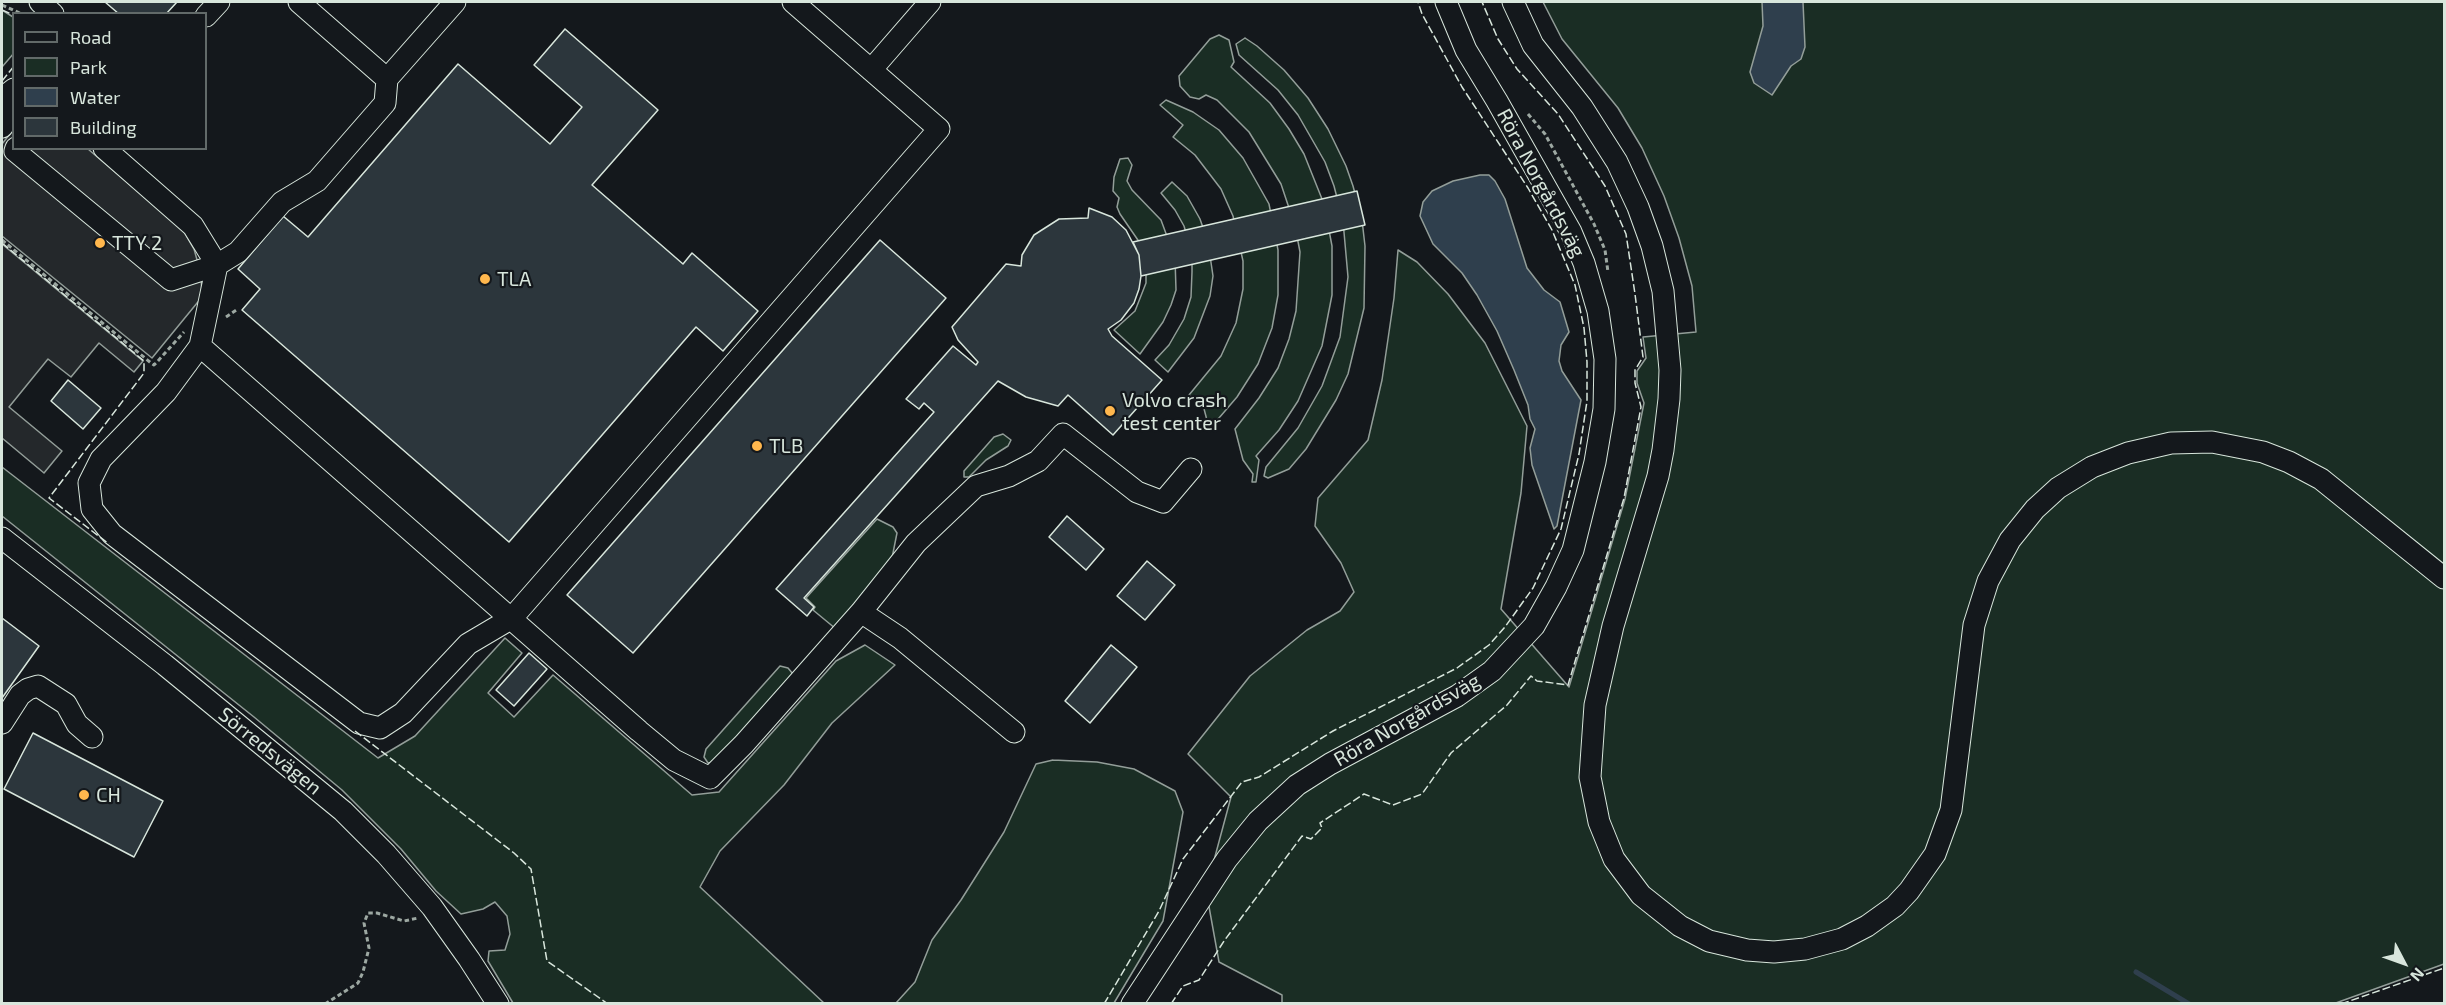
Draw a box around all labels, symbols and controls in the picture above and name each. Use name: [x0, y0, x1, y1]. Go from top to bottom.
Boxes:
legend: [12, 12, 207, 150]
text: Road: [70, 26, 111, 48]
text: Park: [70, 56, 107, 78]
text: Water: [70, 86, 120, 108]
street label: Röra Norgårdsväg: [1492, 105, 1590, 261]
text: Building: [70, 116, 137, 138]
place label: TTY 2: [112, 231, 162, 255]
marker: TTY 2: [93, 236, 107, 250]
place label: TLA: [497, 267, 531, 291]
marker: TLA: [478, 272, 492, 286]
place label: Volvo crash test center: [1122, 388, 1227, 435]
marker: Volvo crash test center: [1103, 404, 1117, 418]
place label: TLB: [769, 434, 803, 458]
marker: TLB: [750, 439, 764, 453]
street label: Röra Norgårdsväg: [1330, 668, 1484, 772]
street label: Sörredsvägen: [214, 702, 326, 800]
place label: CH: [96, 783, 121, 807]
marker: CH: [77, 788, 91, 802]
north arrow: [2374, 933, 2434, 993]
text: N: [2407, 965, 2429, 986]

